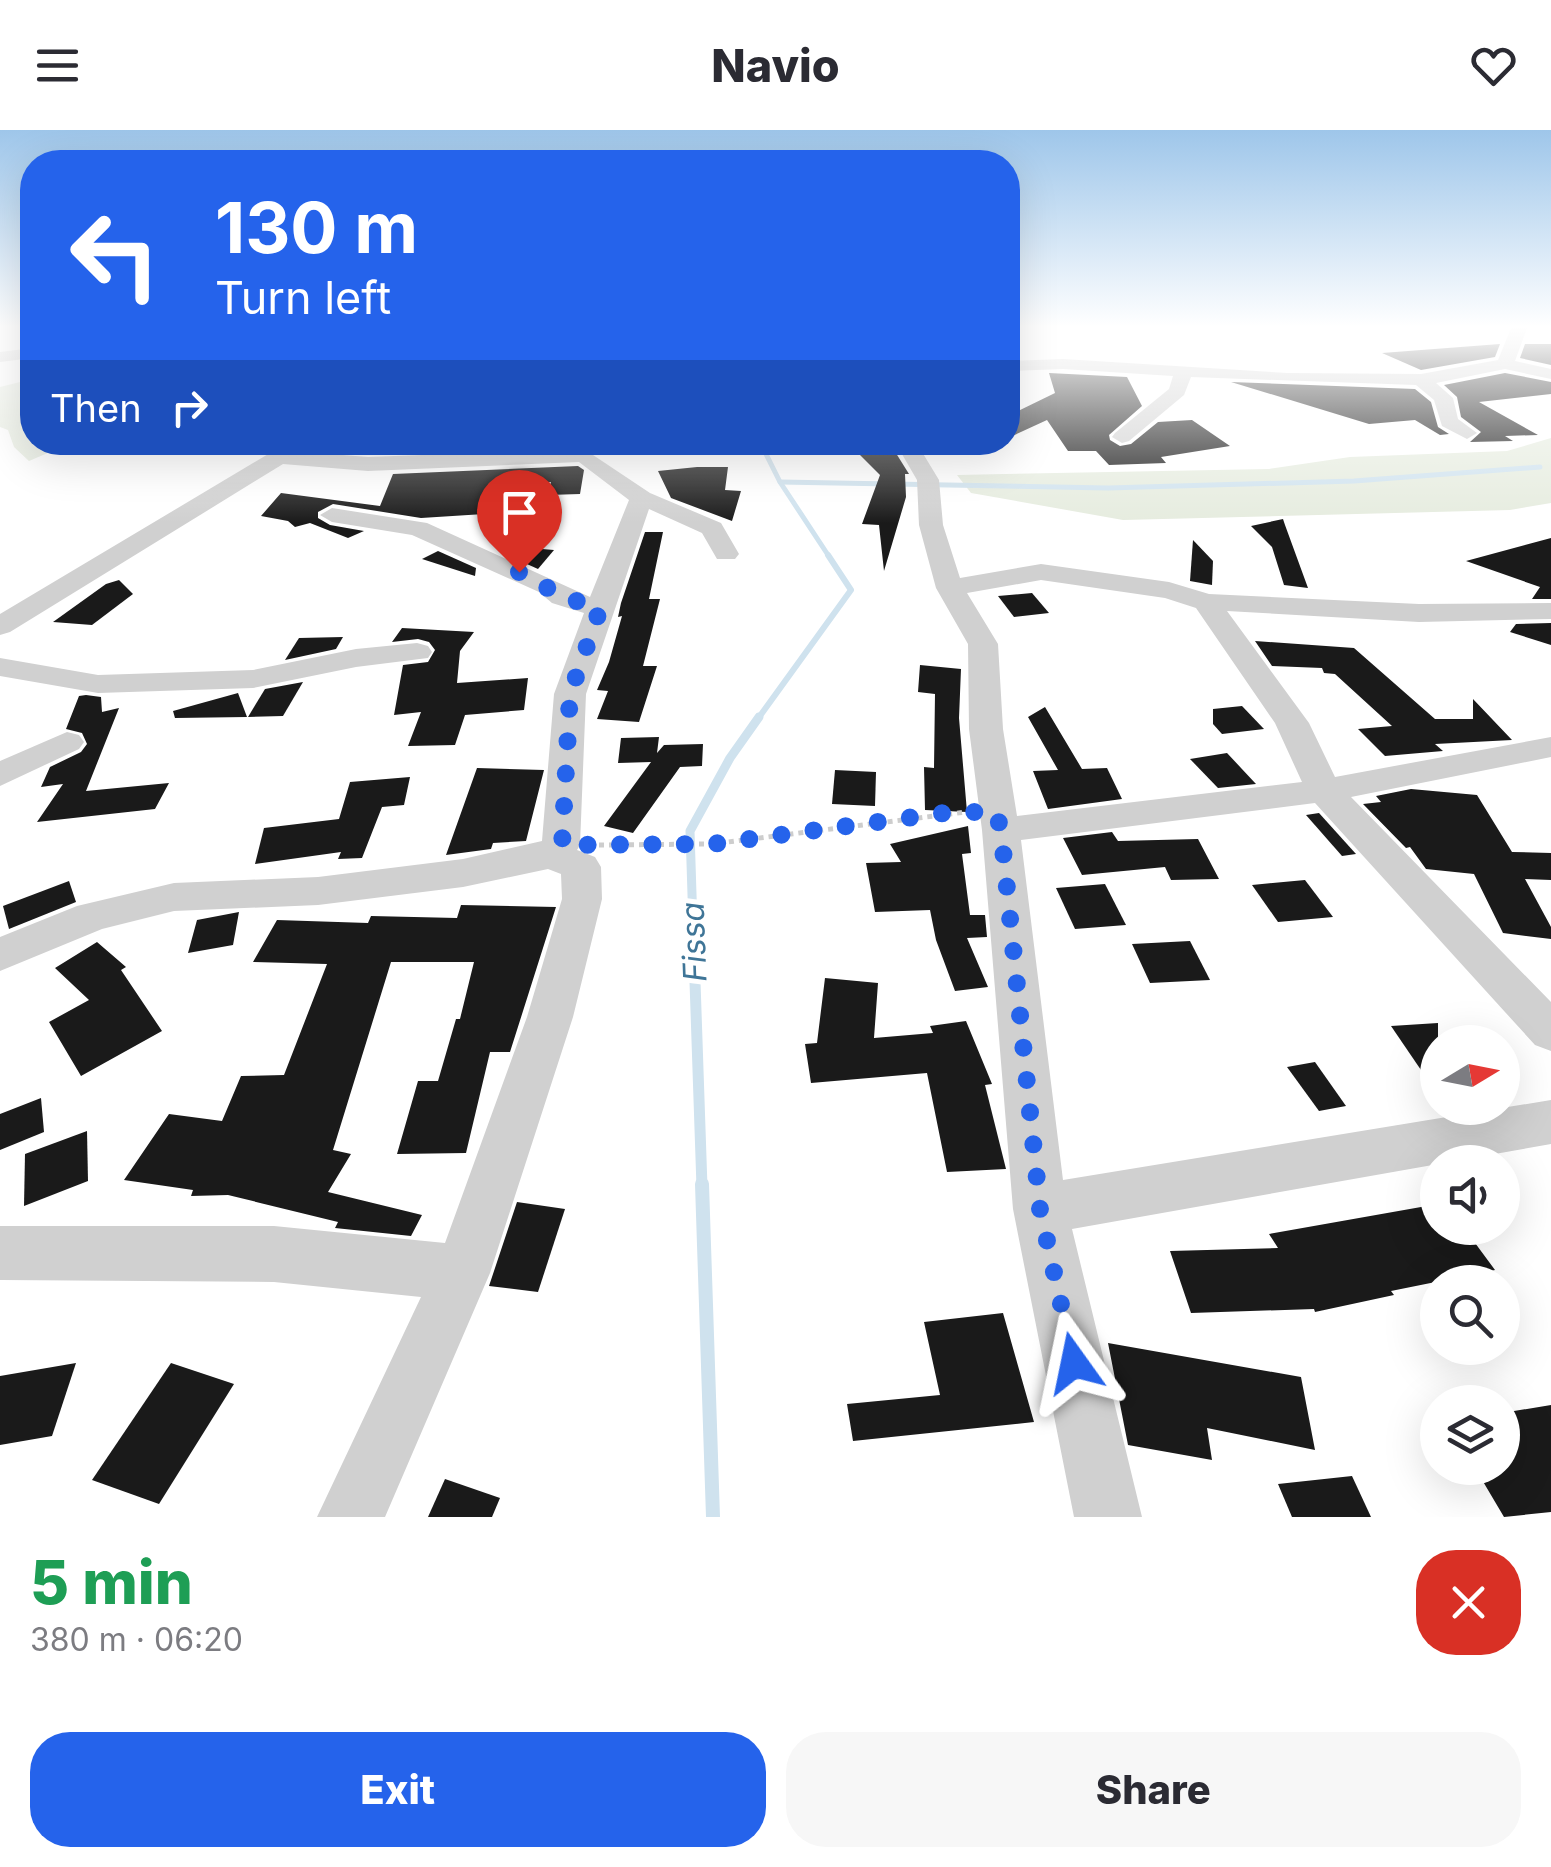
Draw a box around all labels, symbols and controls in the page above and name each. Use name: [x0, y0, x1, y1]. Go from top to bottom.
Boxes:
icon: menu: [30, 38, 85, 93]
text: Navio: [711, 38, 840, 93]
icon: heart: [1466, 38, 1521, 93]
text: 130 m: [215, 185, 418, 270]
icon: left: [50, 190, 180, 320]
text: Turn left: [215, 270, 391, 325]
icon: right: [162, 380, 217, 435]
text: Then: [50, 385, 142, 431]
pin: [477, 470, 562, 573]
icon: arrive: [492, 485, 547, 540]
water label: Fissa: [673, 901, 714, 983]
north arrow: [1420, 1025, 1520, 1125]
map controls: [1420, 1025, 1520, 1485]
button: sound: [1420, 1145, 1520, 1245]
button: search: [1420, 1265, 1520, 1365]
position arrow: [1022, 1311, 1126, 1415]
button: layers: [1420, 1385, 1520, 1485]
text: 5 min: [30, 1546, 193, 1618]
button: close: [1416, 1550, 1521, 1655]
text: 380 m · 06:20: [30, 1620, 243, 1659]
button: Exit: [30, 1732, 766, 1847]
button: Share: [786, 1732, 1521, 1847]

